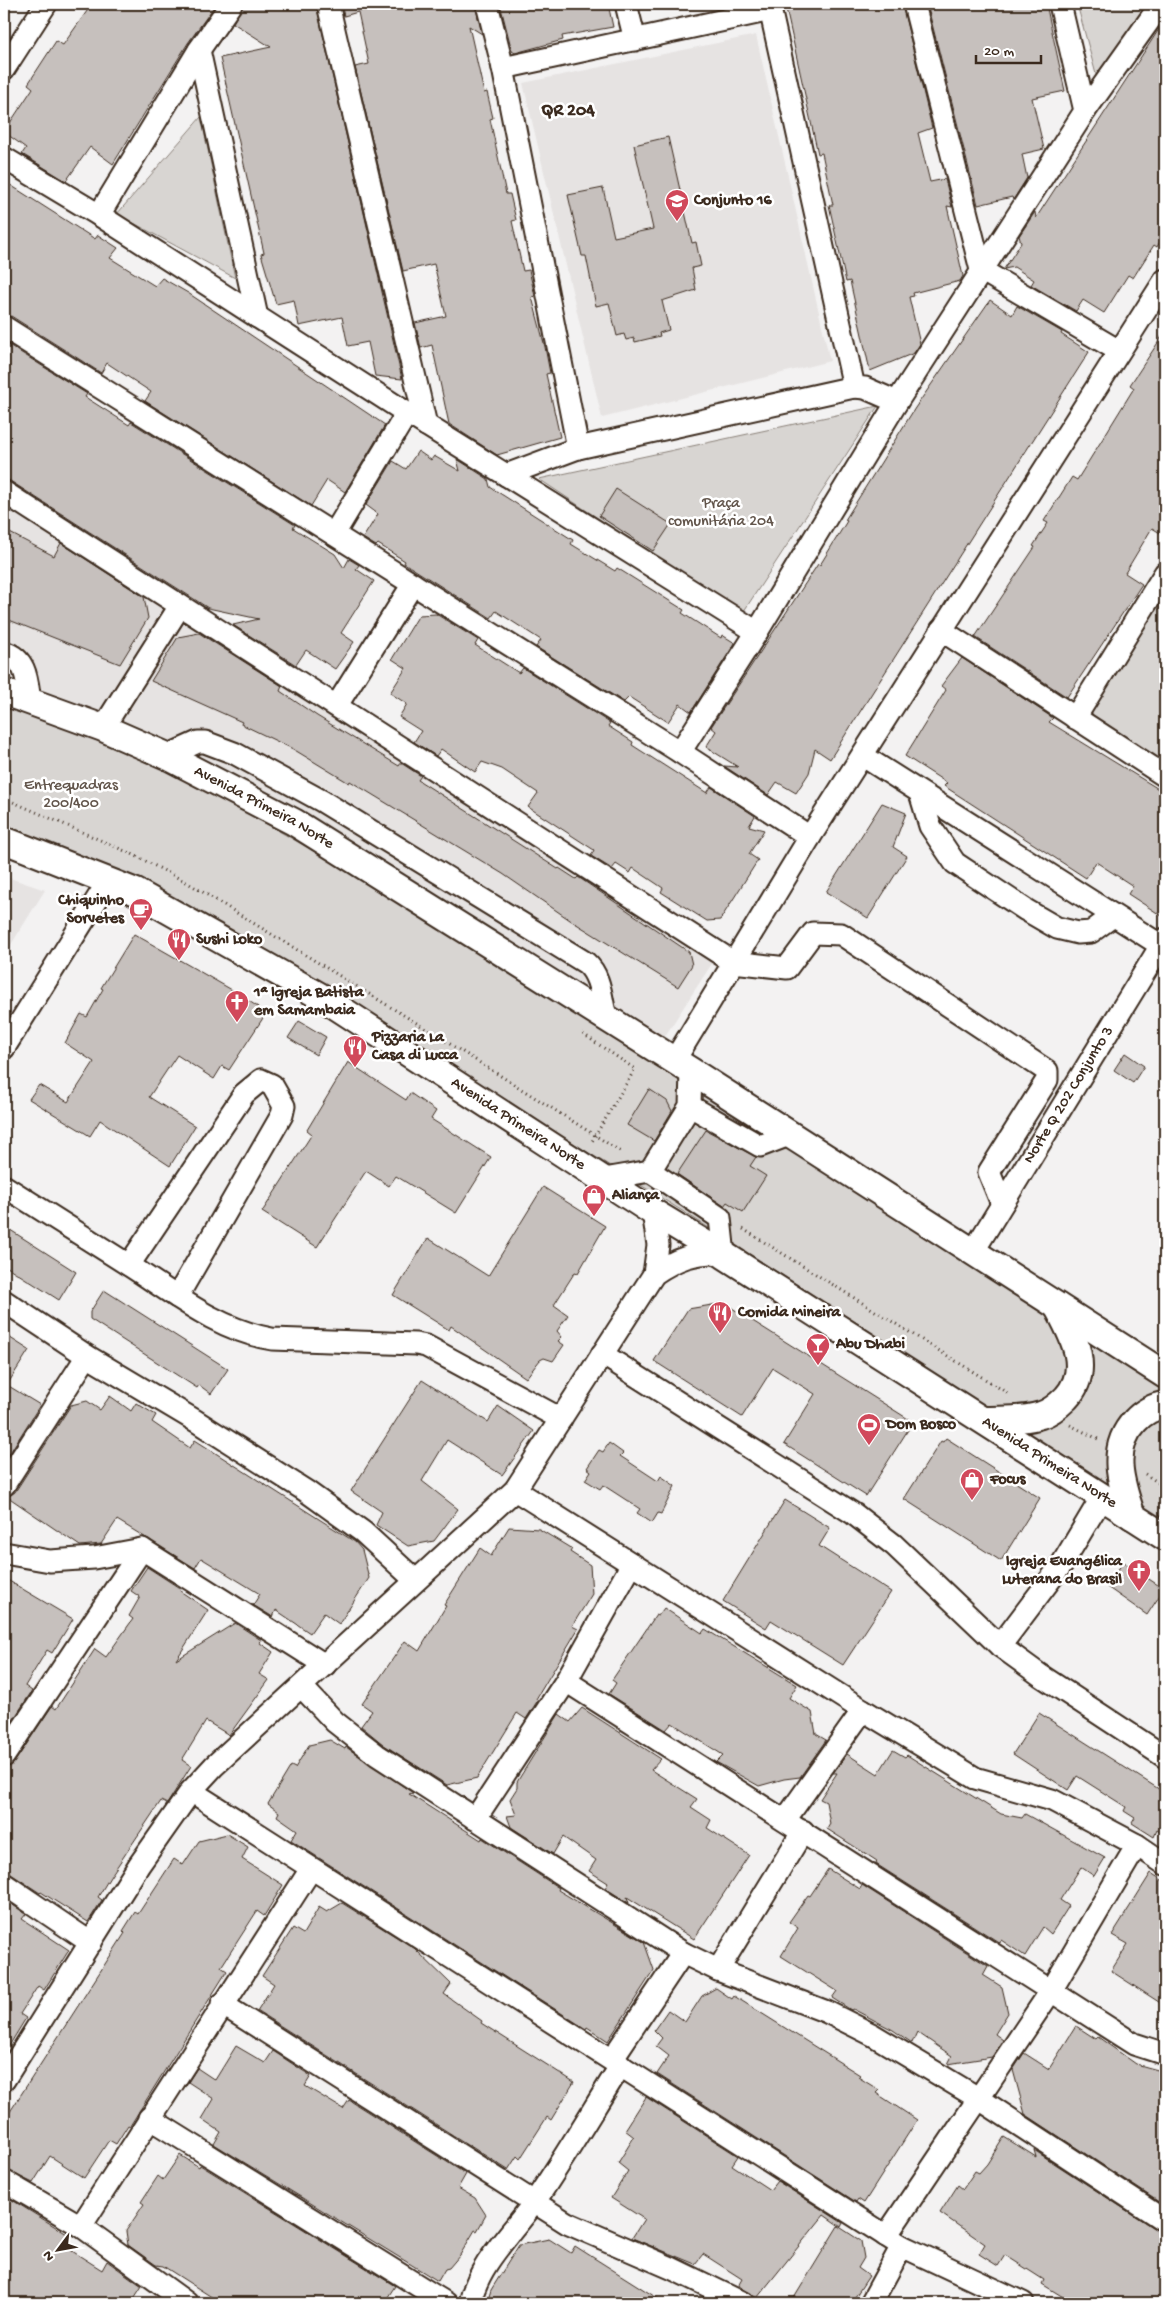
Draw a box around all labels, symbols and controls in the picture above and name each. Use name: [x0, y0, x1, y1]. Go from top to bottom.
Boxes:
scale bar: [976, 32, 1042, 64]
text: 20 m: [984, 43, 1014, 61]
district label: QR 204: [541, 101, 595, 122]
school or university icon: Conjunto 16: [664, 188, 690, 222]
place label: Conjunto 16: [693, 192, 772, 211]
park label: Praça comunitária 204: [668, 495, 774, 532]
street label: Avenida Primeira Norte: [191, 762, 338, 854]
park label: Entrequadras 200/400: [24, 777, 119, 814]
place label: Chiquinho Sorvetes: [57, 892, 125, 929]
cafe icon: Chiquinho Sorvetes: [128, 897, 154, 931]
restaurant icon: Sushi Loko: [166, 927, 192, 961]
place label: Sushi Loko: [196, 931, 263, 950]
place label: 1ª Igreja Batista em Samambaia: [253, 984, 365, 1021]
church icon: 1ª Igreja Batista em Samambaia: [224, 989, 250, 1023]
street label: Norte Q 202 Conjunto 3: [1020, 1023, 1118, 1167]
place label: Pizzaria La Casa di Lucca: [371, 1029, 459, 1066]
restaurant icon: Pizzaria La Casa di Lucca: [342, 1034, 368, 1068]
street label: Avenida Primeira Norte: [447, 1074, 589, 1175]
shop icon: Aliança: [581, 1183, 607, 1217]
place label: Aliança: [611, 1187, 660, 1206]
restaurant icon: Comida Mineira: [707, 1300, 733, 1334]
place label: Comida Mineira: [737, 1304, 841, 1323]
bar icon: Abu Dhabi: [805, 1332, 831, 1366]
place label: Abu Dhabi: [835, 1336, 906, 1355]
sports icon: Dom Bosco: [856, 1412, 882, 1446]
street label: Avenida Primeira Norte: [978, 1413, 1121, 1513]
place label: Dom Bosco: [884, 1416, 957, 1435]
shop icon: Focus: [959, 1467, 985, 1501]
place label: Focus: [989, 1471, 1026, 1490]
place label: Igreja Evangélica Luterana do Brasil: [1002, 1553, 1123, 1590]
church icon: Igreja Evangélica Luterana do Brasil: [1126, 1558, 1152, 1592]
north arrow: [32, 2224, 82, 2274]
text: N: [39, 2247, 59, 2264]

